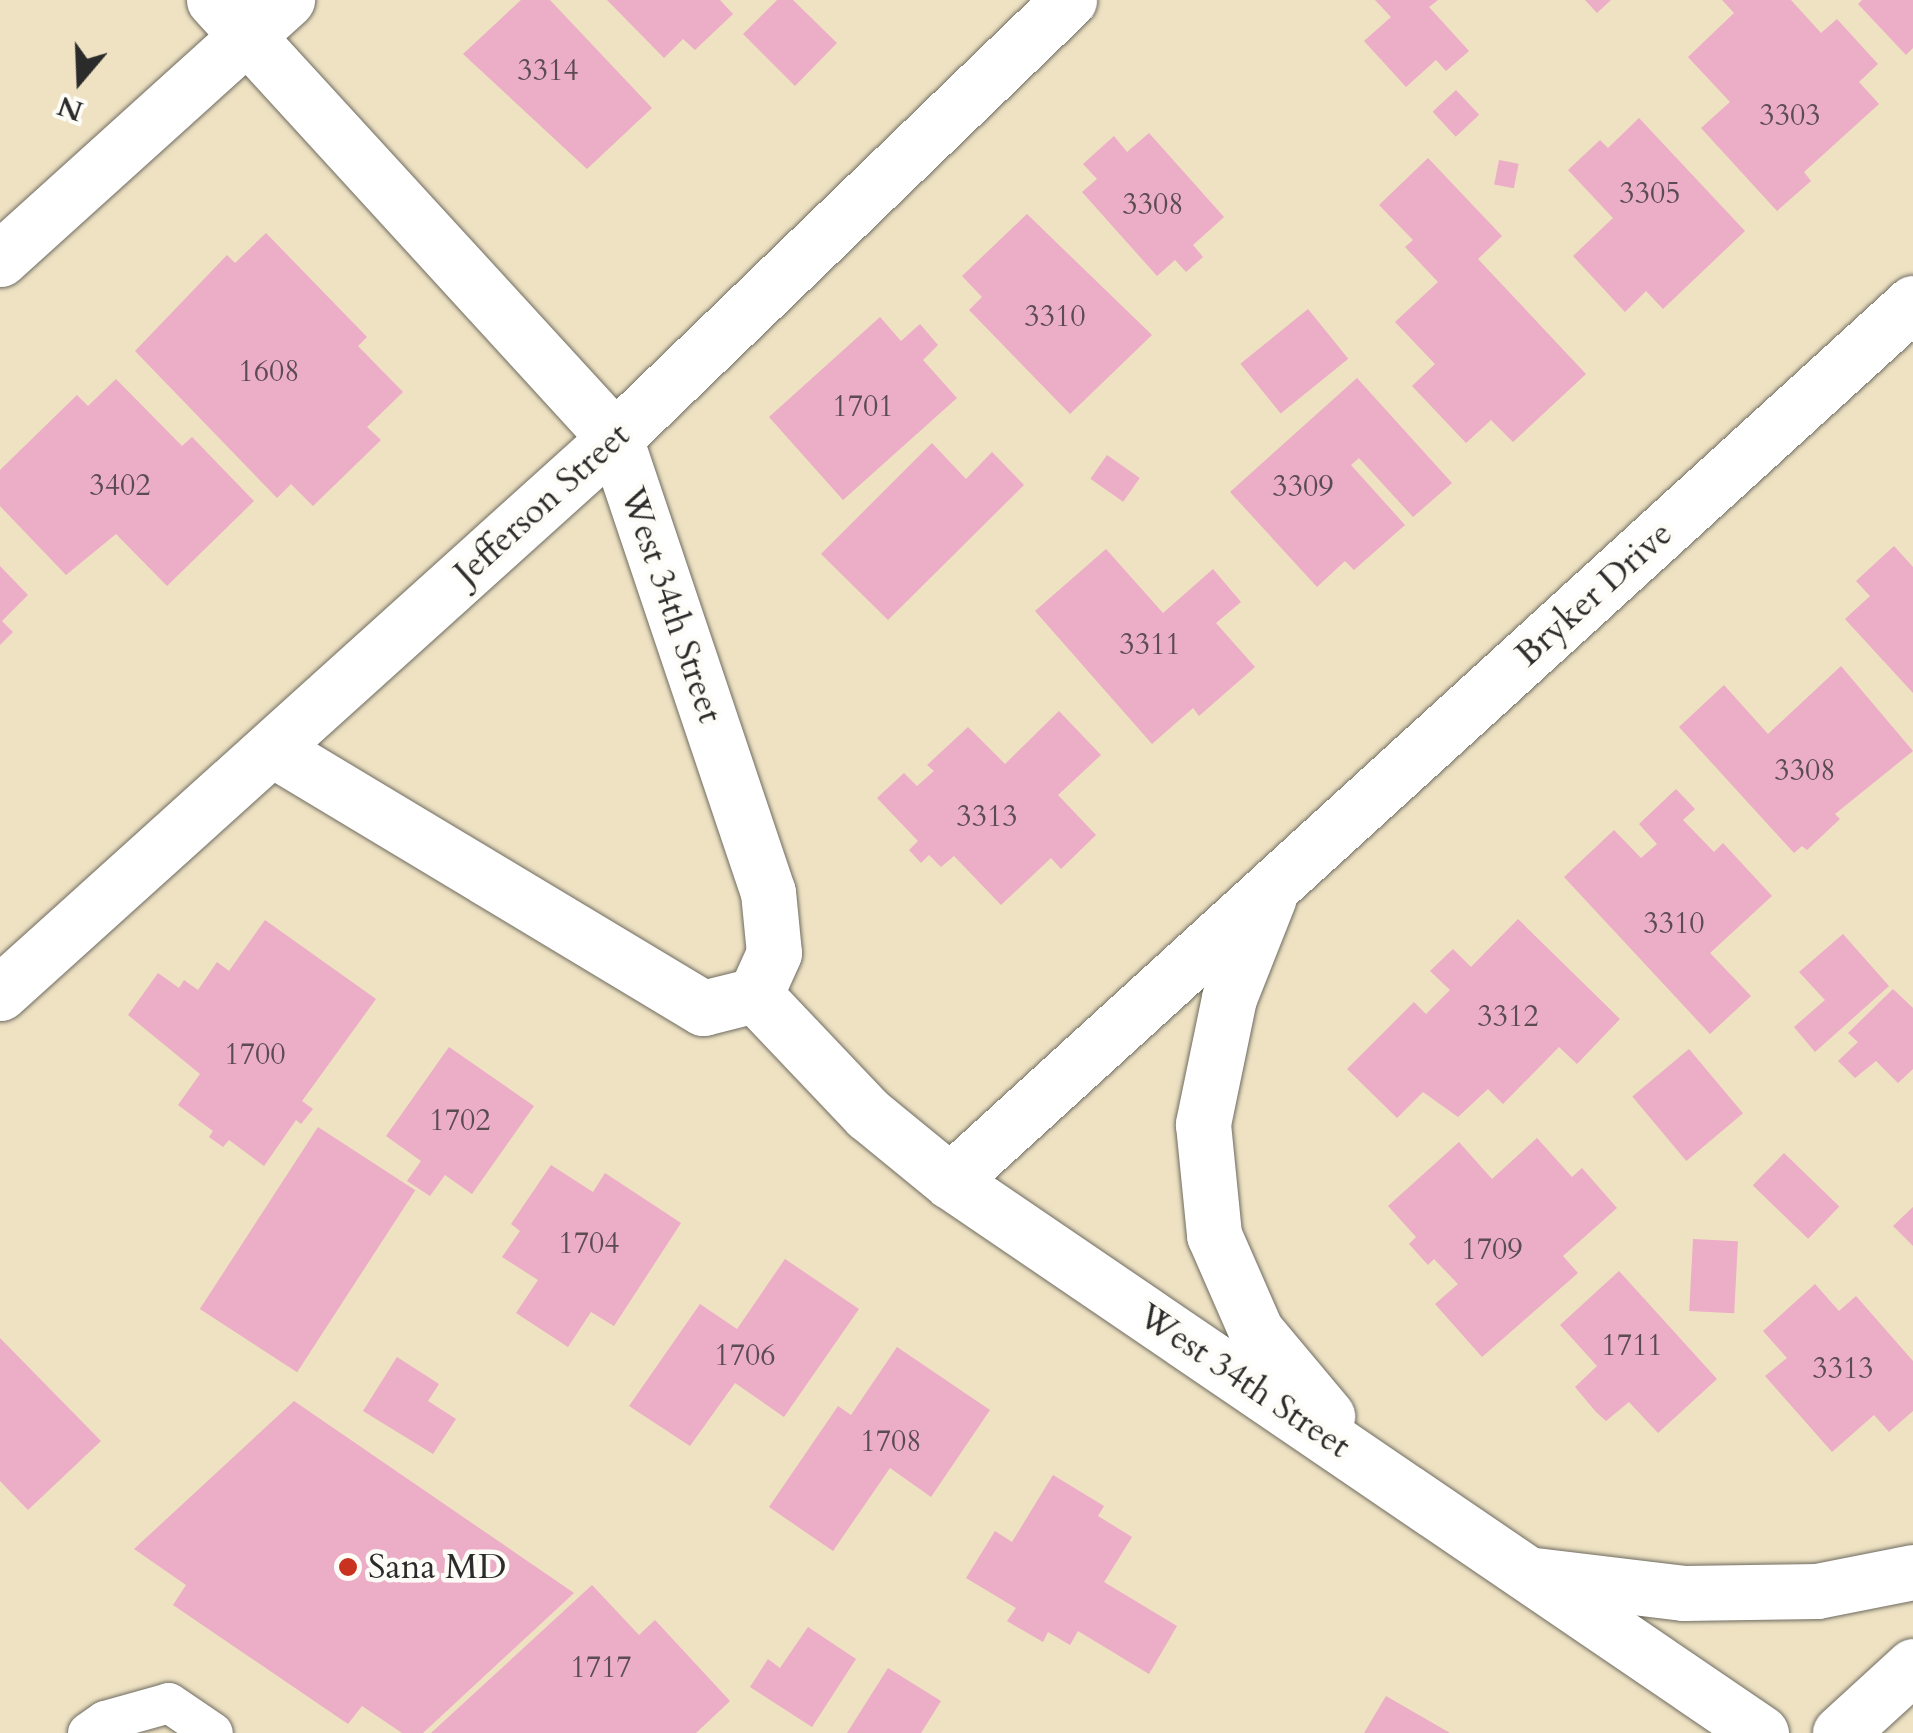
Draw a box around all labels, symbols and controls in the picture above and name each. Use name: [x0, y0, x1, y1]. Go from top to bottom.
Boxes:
north arrow: [30, 30, 130, 130]
house number: 3314: [517, 53, 579, 89]
text: N: [53, 86, 88, 130]
house number: 3303: [1759, 98, 1821, 134]
house number: 3305: [1619, 176, 1681, 212]
house number: 3308: [1122, 187, 1184, 223]
house number: 3310: [1024, 299, 1086, 335]
house number: 1608: [238, 354, 300, 390]
house number: 1701: [832, 389, 894, 425]
street label: Jefferson Street: [446, 414, 638, 594]
house number: 3402: [89, 468, 151, 504]
house number: 3309: [1272, 469, 1334, 505]
street label: West 34th Street: [611, 482, 731, 728]
street label: Bryker Drive: [1507, 513, 1681, 675]
house number: 3311: [1119, 627, 1181, 663]
house number: 3308: [1774, 753, 1836, 789]
house number: 3313: [956, 799, 1018, 835]
house number: 3310: [1643, 906, 1705, 942]
house number: 3312: [1477, 999, 1539, 1035]
house number: 1700: [224, 1037, 286, 1073]
house number: 1702: [429, 1103, 491, 1139]
house number: 1704: [558, 1226, 620, 1262]
house number: 1709: [1461, 1232, 1523, 1268]
street label: West 34th Street: [1130, 1295, 1358, 1467]
house number: 1711: [1601, 1328, 1663, 1364]
house number: 1706: [714, 1338, 776, 1374]
house number: 3313: [1812, 1351, 1874, 1387]
house number: 1708: [860, 1424, 922, 1460]
place label: Sana MD: [368, 1546, 506, 1588]
marker: Sana MD: [337, 1556, 359, 1578]
house number: 1717: [570, 1650, 632, 1686]

